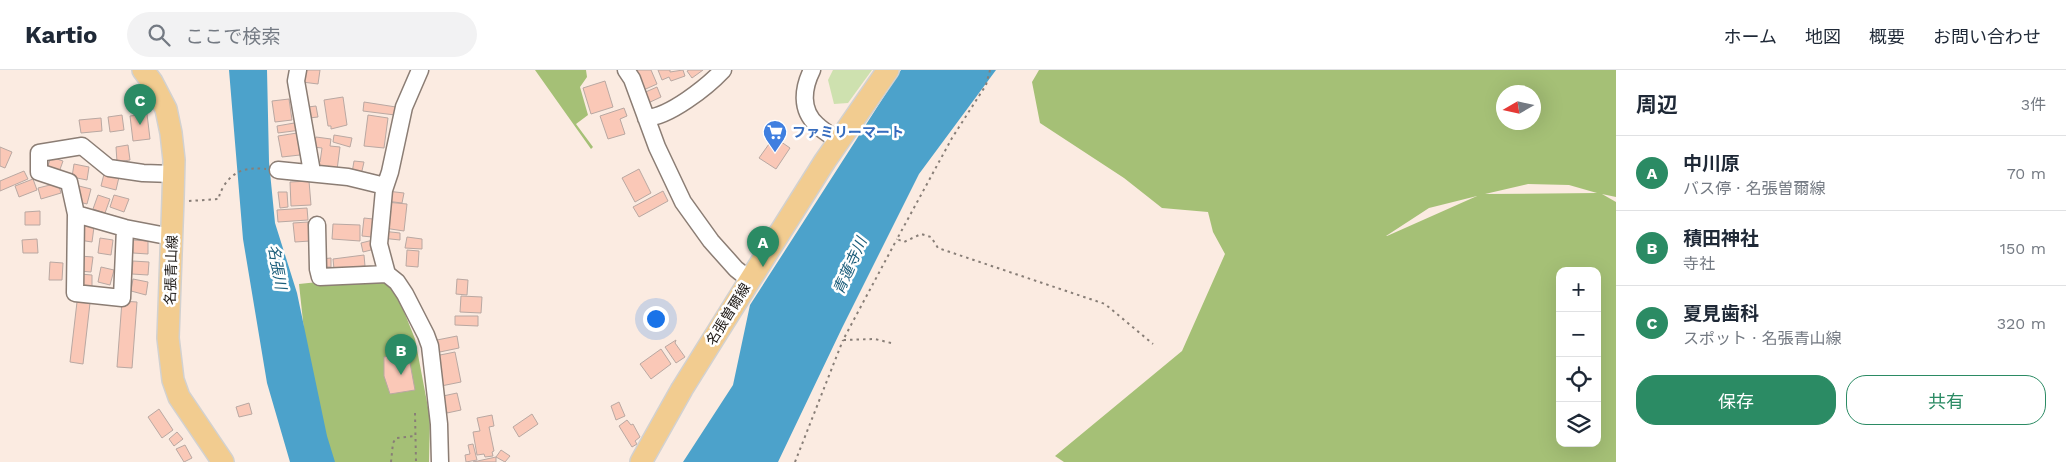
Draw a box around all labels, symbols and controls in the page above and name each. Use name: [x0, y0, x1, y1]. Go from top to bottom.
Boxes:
search box: [127, 12, 477, 57]
text: Kartio: [25, 21, 97, 49]
icon: search: [145, 21, 173, 49]
text: ここで検索: [185, 25, 280, 48]
text: ホーム: [1724, 26, 1777, 47]
text: 地図: [1805, 26, 1841, 47]
text: 概要: [1869, 26, 1905, 47]
text: お問い合わせ: [1933, 26, 2041, 47]
pin: C: [124, 84, 156, 125]
north arrow: [1496, 85, 1541, 130]
text: 周辺: [1636, 92, 1678, 117]
text: 3件: [2021, 95, 2046, 114]
supermarket icon: ファミリーマート: [762, 119, 788, 153]
place label: ファミリーマート: [792, 124, 904, 140]
text: 中川原: [1683, 152, 1740, 175]
text: A: [1647, 164, 1657, 183]
text: 70 m: [2007, 164, 2046, 183]
text: バス停 · 名張曽爾線: [1683, 179, 1826, 198]
pin: A: [747, 226, 779, 267]
text: 積田神社: [1683, 227, 1759, 250]
water label: 青蓮寺川: [830, 233, 871, 297]
street label: 名張青山線: [162, 235, 180, 305]
text: B: [1647, 239, 1657, 258]
text: 150 m: [2000, 239, 2046, 258]
water label: 名張川: [264, 243, 290, 293]
text: 寺社: [1683, 254, 1715, 273]
map controls: [1556, 267, 1601, 447]
button: +: [1556, 267, 1601, 312]
street label: 名張曽爾線: [703, 280, 753, 348]
text: 夏見歯科: [1683, 302, 1759, 325]
your location: [643, 306, 669, 332]
button: −: [1556, 312, 1601, 357]
text: C: [1647, 314, 1657, 333]
text: 320 m: [1997, 314, 2046, 333]
text: スポット · 名張青山線: [1683, 329, 1842, 348]
pin: B: [385, 334, 417, 375]
button: locate: [1556, 357, 1601, 402]
button: 保存: [1636, 375, 1836, 425]
button: 共有: [1846, 375, 2046, 425]
button: layers: [1556, 402, 1601, 447]

